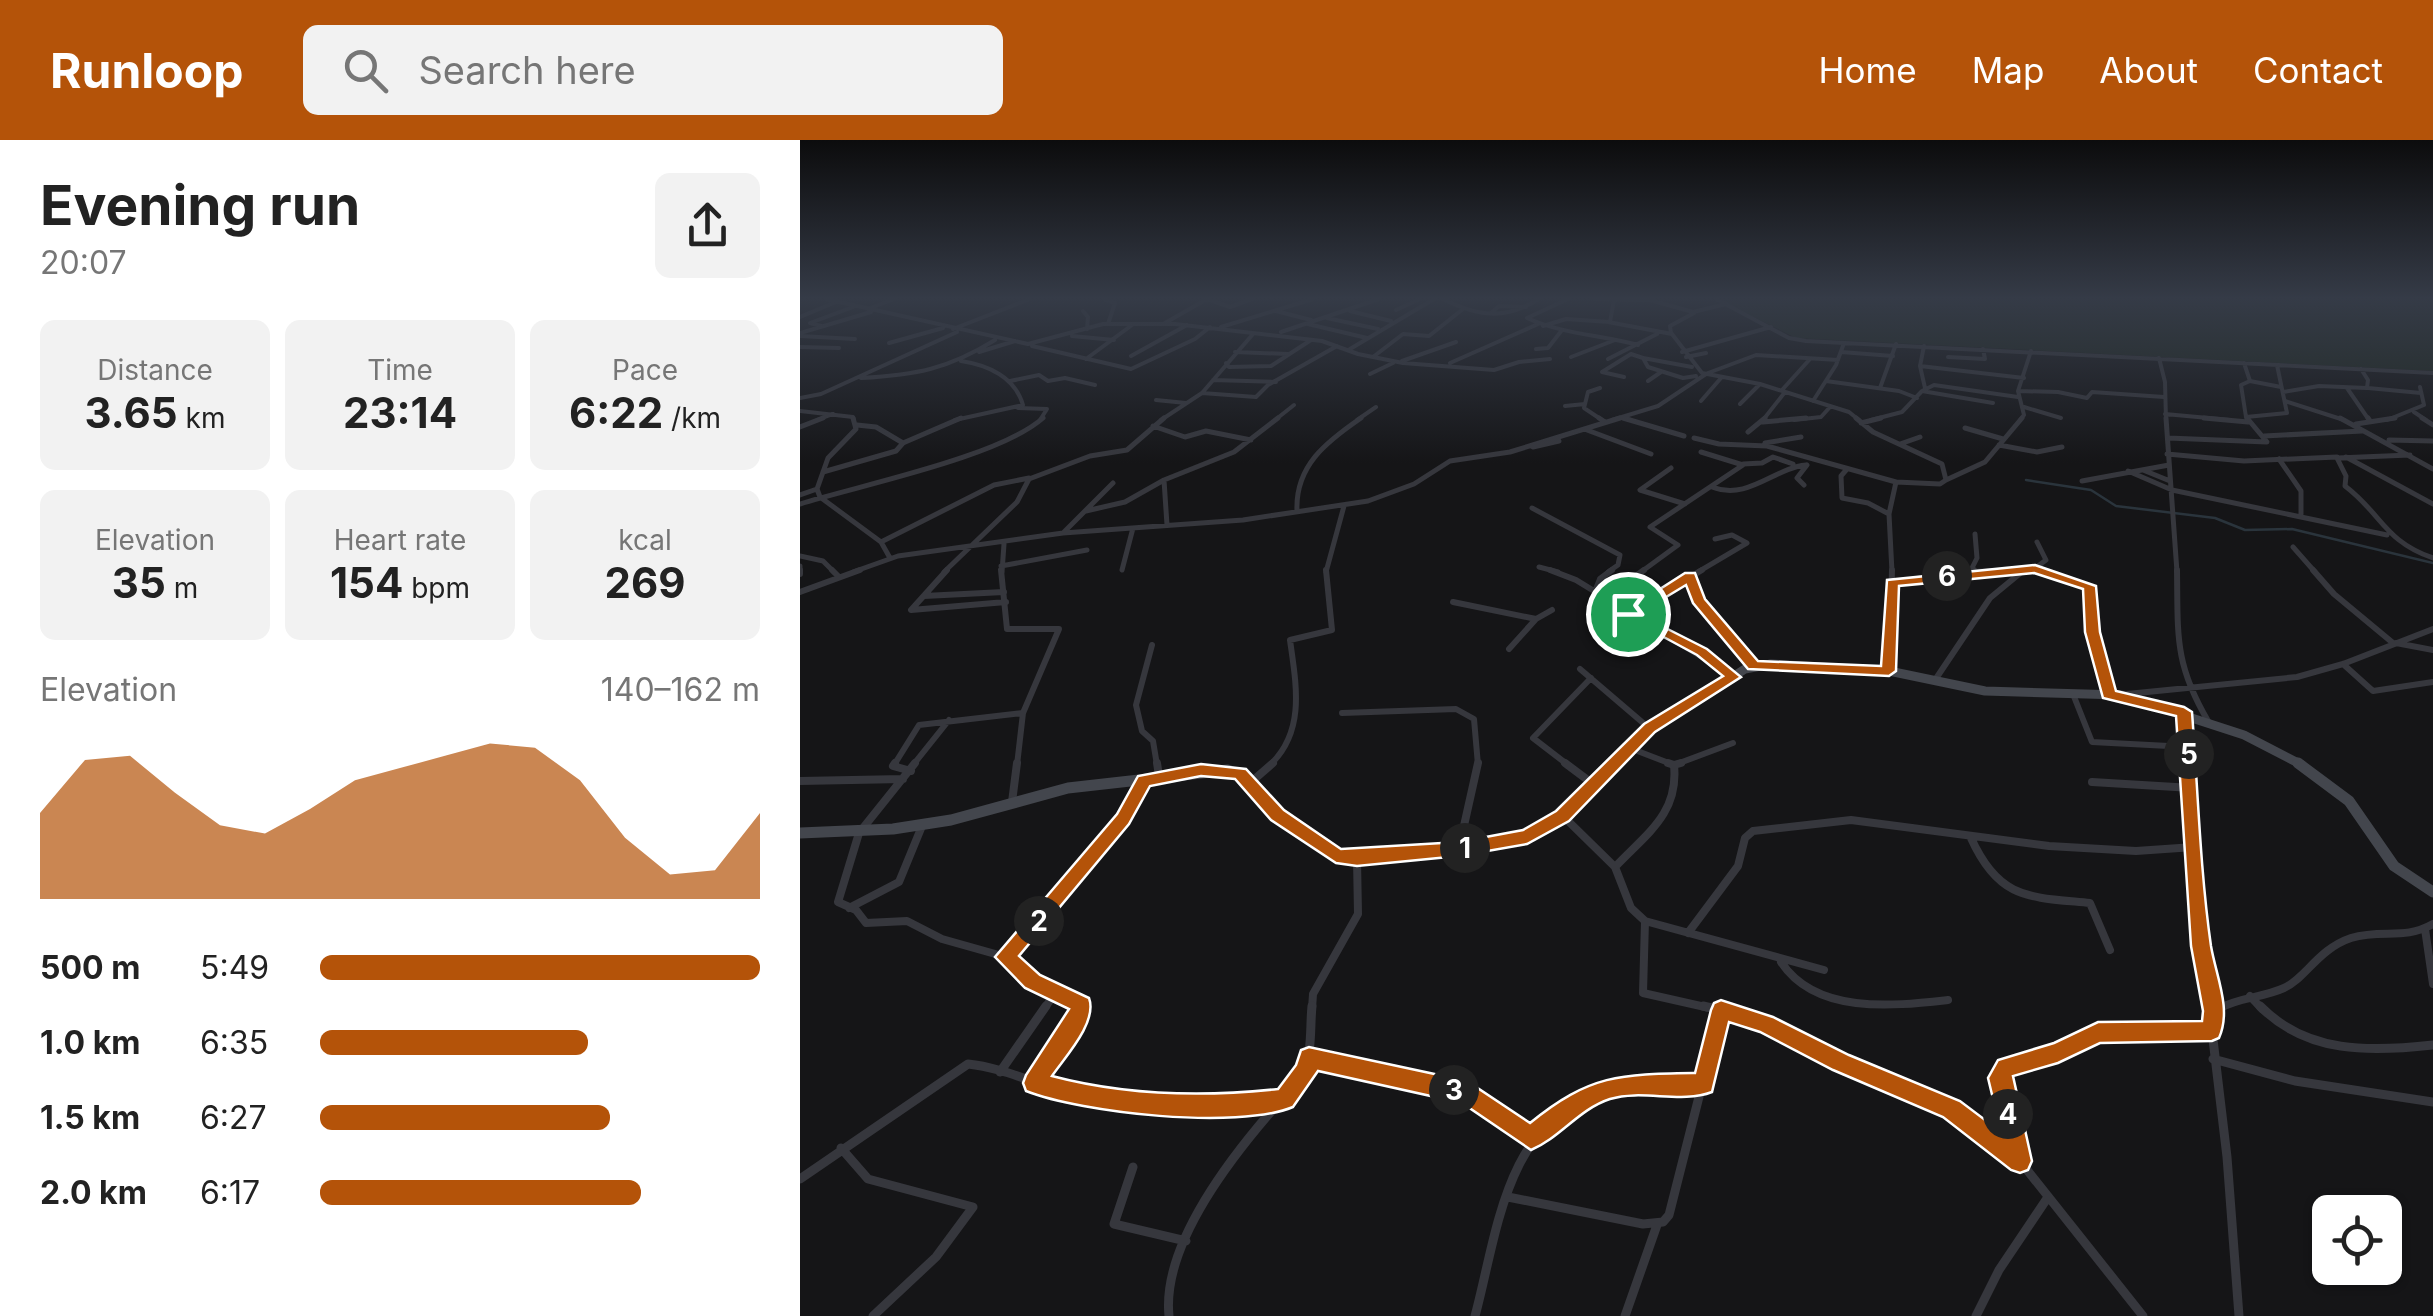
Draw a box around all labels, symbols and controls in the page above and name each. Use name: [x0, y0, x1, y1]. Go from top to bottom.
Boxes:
search box: [303, 25, 1003, 115]
text: Runloop: [50, 41, 243, 100]
icon: search: [338, 43, 393, 98]
text: Search here: [418, 47, 636, 93]
text: Home: [1819, 49, 1917, 91]
text: Map: [1972, 49, 2044, 91]
text: About: [2099, 49, 2198, 91]
text: Contact: [2253, 49, 2383, 91]
text: Evening run: [40, 172, 360, 238]
button: share: [655, 173, 760, 278]
text: 20:07: [40, 243, 127, 282]
text: Distance: [97, 353, 213, 387]
text: Time: [367, 353, 433, 387]
text: Pace: [612, 353, 678, 387]
text: 3.65: [85, 387, 178, 438]
text: 23:14: [343, 387, 457, 438]
text: 6:22: [569, 387, 663, 438]
text: km: [178, 401, 225, 435]
text: /km: [663, 401, 721, 435]
text: Elevation: [95, 523, 215, 557]
text: Heart rate: [334, 523, 466, 557]
text: kcal: [618, 523, 672, 557]
pin: 6: [1922, 551, 1972, 601]
text: 35: [112, 557, 166, 608]
text: 154: [330, 557, 403, 608]
text: 269: [604, 557, 686, 608]
text: 6: [1938, 559, 1956, 593]
text: m: [166, 571, 198, 605]
text: bpm: [403, 571, 470, 605]
pin: [1586, 572, 1671, 657]
icon: arrive: [1601, 587, 1656, 642]
text: Elevation: [40, 670, 177, 709]
text: 140–162 m: [601, 670, 760, 709]
pin: 5: [2164, 729, 2214, 779]
text: 5: [2180, 737, 2198, 771]
pin: 1: [1440, 823, 1490, 873]
text: 1: [1459, 831, 1471, 865]
pin: 2: [1014, 896, 1064, 946]
text: 2: [1030, 904, 1048, 938]
text: 500 m: [40, 948, 140, 987]
text: 5:49: [200, 948, 269, 987]
text: 1.0 km: [40, 1023, 140, 1062]
text: 6:35: [200, 1023, 268, 1062]
pin: 3: [1429, 1065, 1479, 1115]
text: 3: [1445, 1073, 1463, 1107]
pin: 4: [1983, 1089, 2033, 1139]
text: 4: [1999, 1097, 2017, 1131]
text: 1.5 km: [40, 1098, 140, 1137]
text: 6:27: [200, 1098, 267, 1137]
text: 2.0 km: [40, 1173, 147, 1212]
text: 6:17: [200, 1173, 260, 1212]
map controls: [2312, 1195, 2402, 1285]
button: locate: [2312, 1195, 2402, 1285]

